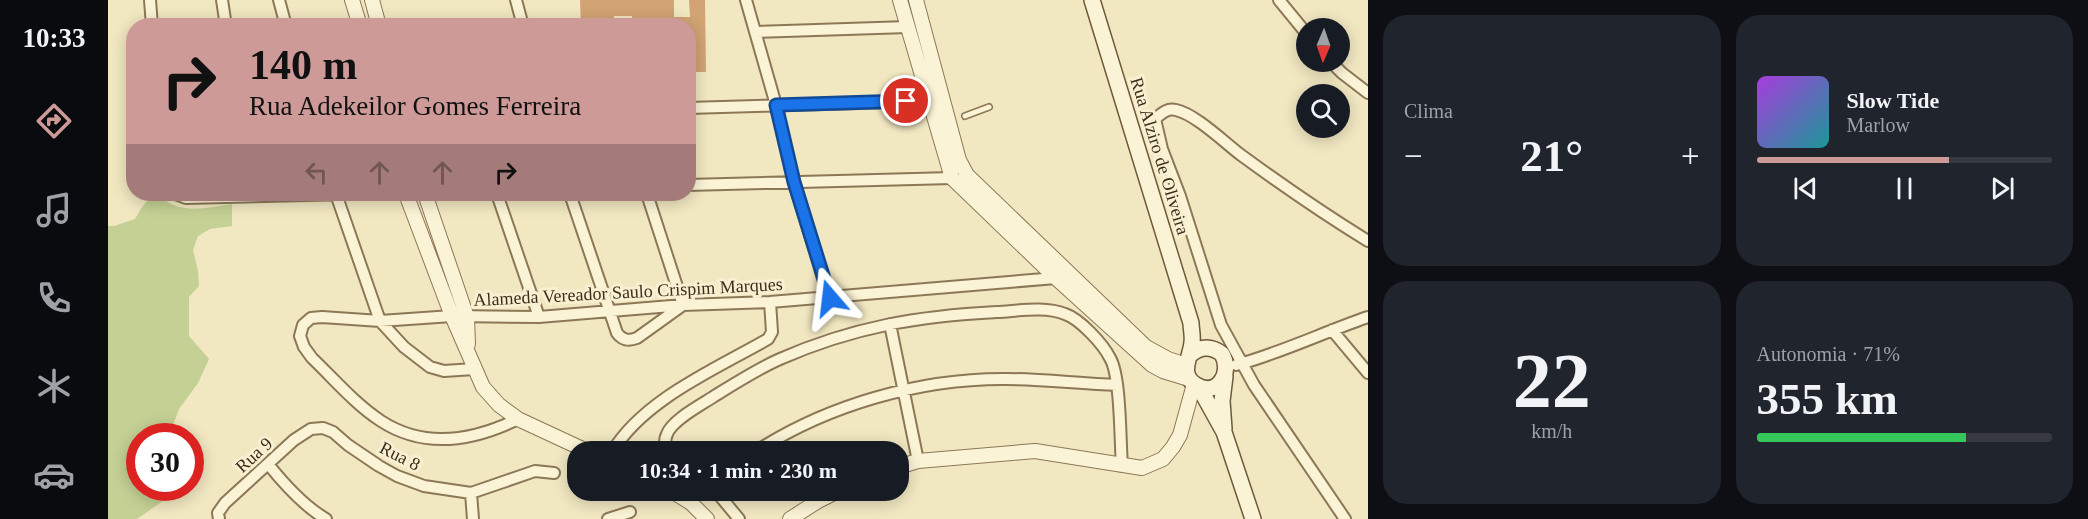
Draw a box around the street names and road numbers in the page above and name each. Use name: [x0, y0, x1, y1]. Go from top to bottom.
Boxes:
street label: Rua Alziro de Oliveira: [1127, 75, 1193, 237]
street label: Alameda Vereador Saulo Crispim Marques: [473, 274, 783, 310]
street label: Rua 9: [232, 433, 276, 477]
street label: Rua 8: [377, 437, 423, 475]

